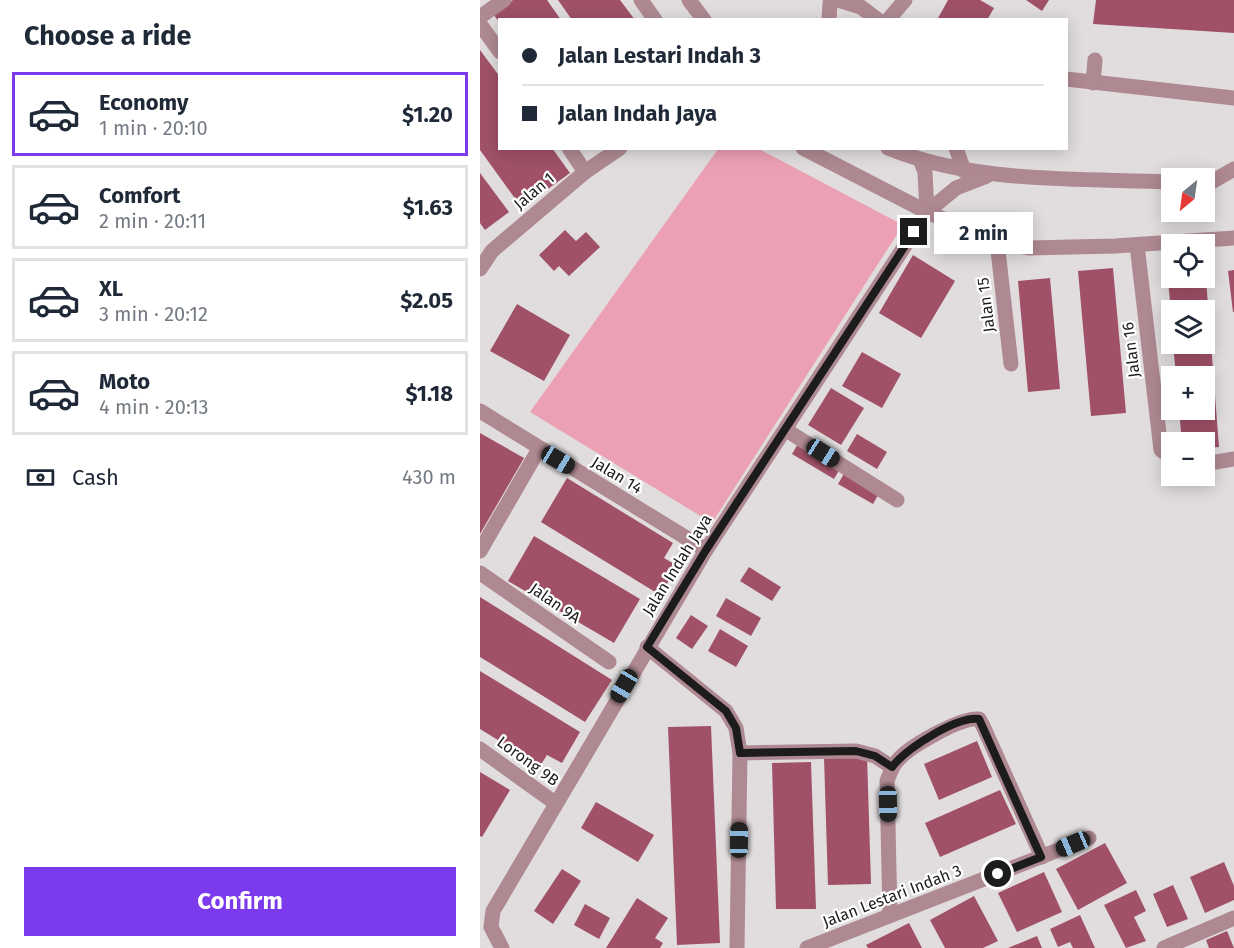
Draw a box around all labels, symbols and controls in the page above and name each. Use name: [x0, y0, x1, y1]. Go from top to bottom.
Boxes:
text: Choose a ride: [24, 20, 191, 52]
text: Jalan Lestari Indah 3: [558, 42, 761, 69]
icon: car: [27, 87, 81, 141]
text: Economy: [99, 89, 188, 116]
text: Jalan Indah Jaya: [558, 100, 717, 127]
text: $1.20: [402, 101, 453, 128]
text: 1 min · 20:10: [99, 116, 208, 140]
north arrow: [1161, 168, 1215, 222]
map controls: [1161, 168, 1215, 486]
street label: Jalan 1: [510, 169, 558, 213]
icon: car: [27, 180, 81, 234]
text: Comfort: [99, 182, 180, 209]
text: $1.63: [403, 194, 453, 221]
text: 2 min · 20:11: [99, 209, 206, 233]
callout: 2 min: [935, 211, 1034, 253]
route end: [900, 218, 927, 245]
text: 2 min: [959, 221, 1008, 245]
button: locate: [1161, 234, 1215, 288]
icon: car: [27, 273, 81, 327]
text: XL: [99, 275, 123, 302]
street label: Jalan 15: [973, 276, 999, 334]
text: $2.05: [400, 287, 453, 314]
button: layers: [1161, 300, 1215, 354]
text: 3 min · 20:12: [99, 302, 208, 326]
street label: Jalan 16: [1118, 321, 1144, 379]
icon: car: [27, 366, 81, 420]
button: +: [1161, 366, 1215, 420]
text: Moto: [99, 368, 150, 395]
text: $1.18: [405, 380, 453, 407]
text: 4 min · 20:13: [99, 395, 209, 419]
button: −: [1161, 432, 1215, 486]
car: [803, 436, 843, 470]
car: [538, 443, 578, 477]
street label: Jalan 14: [588, 452, 646, 498]
icon: cash: [24, 461, 57, 494]
text: Cash: [72, 464, 119, 491]
text: 430 m: [402, 465, 456, 489]
street label: Jalan Indah Jaya: [638, 511, 716, 619]
street label: Jalan 9A: [526, 579, 585, 628]
car: [607, 666, 641, 706]
street label: Lorong 9B: [493, 732, 563, 790]
car: [879, 786, 897, 822]
car: [730, 822, 748, 858]
car: [1053, 829, 1093, 859]
route start: [984, 860, 1011, 887]
street label: Jalan Lestari Indah 3: [820, 861, 964, 931]
button: Confirm: [24, 867, 456, 936]

